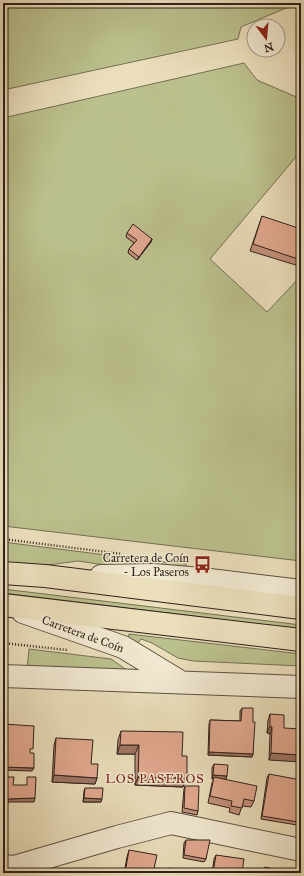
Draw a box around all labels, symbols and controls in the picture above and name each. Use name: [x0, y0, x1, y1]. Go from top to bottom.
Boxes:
north arrow: [246, 18, 286, 58]
text: N: [262, 40, 275, 55]
place label: Carretera de Coín - Los Paseros: [103, 551, 190, 579]
bus stop icon: Carretera de Coín - Los Paseros: [192, 555, 212, 575]
street label: Carretera de Coín: [40, 613, 126, 656]
district label: LOS PASEROS: [105, 771, 205, 787]

